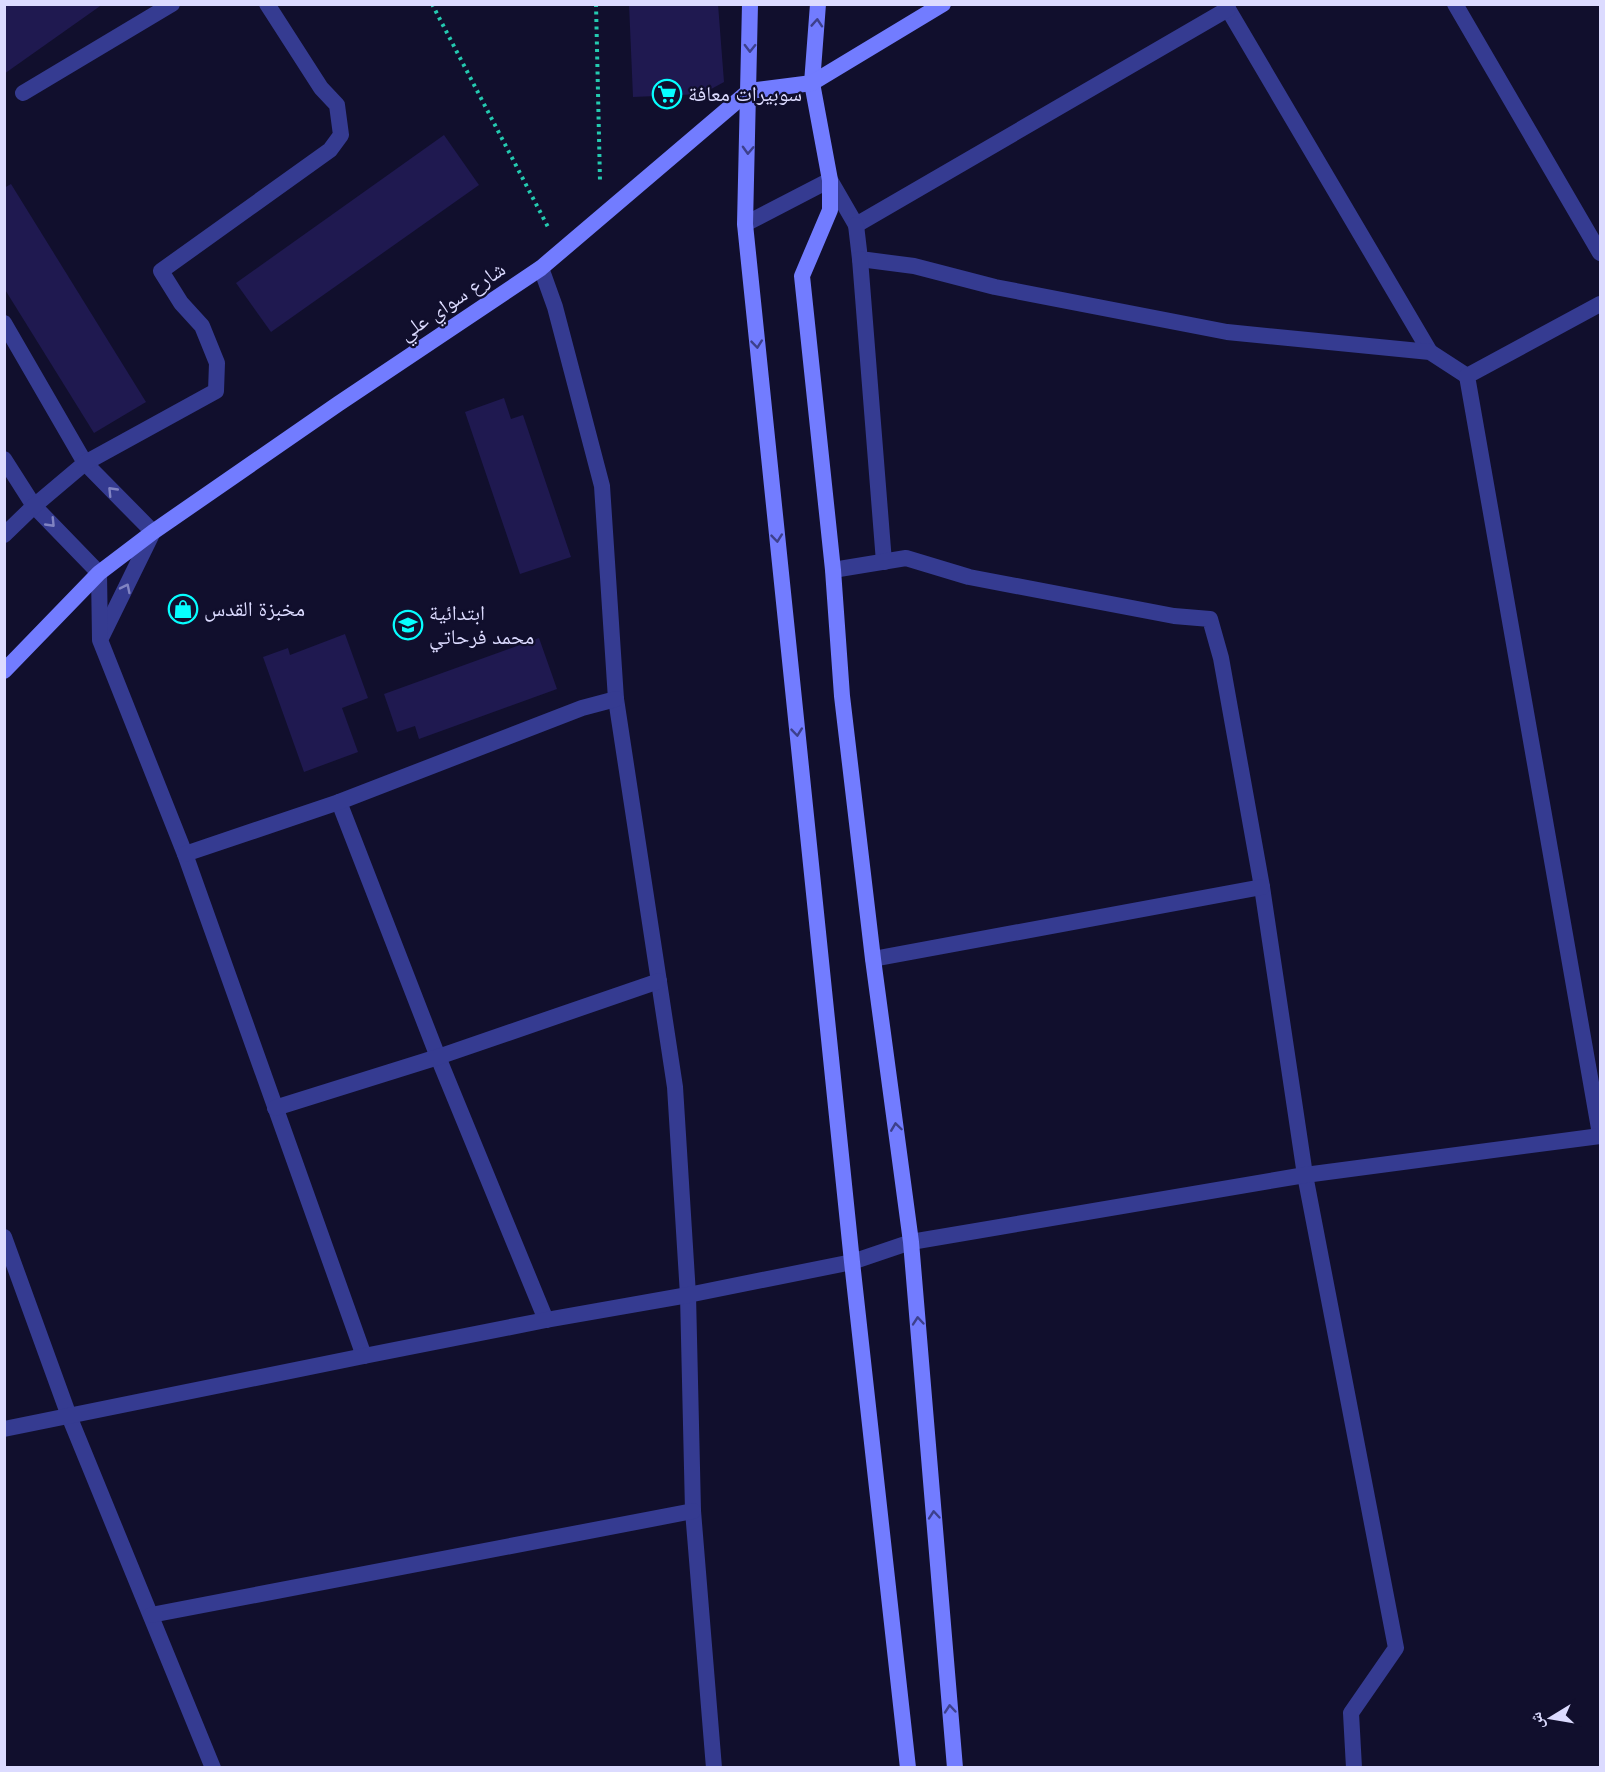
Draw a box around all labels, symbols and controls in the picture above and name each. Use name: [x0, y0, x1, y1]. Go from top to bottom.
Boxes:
one-way arrow: [810, 18, 823, 27]
one-way arrow: [744, 43, 756, 52]
supermarket icon: سوبيرات معافة: [651, 78, 683, 110]
place label: سوبيرات معافة: [688, 80, 802, 107]
one-way arrow: [741, 145, 754, 154]
street label: شارع سواي علي: [393, 255, 512, 349]
one-way arrow: [750, 340, 763, 349]
one-way arrow: [108, 487, 119, 497]
one-way arrow: [44, 517, 55, 527]
one-way arrow: [770, 534, 783, 543]
one-way arrow: [118, 583, 130, 594]
shop icon: مخبزة القدس: [167, 593, 199, 625]
place label: مخبزة القدس: [204, 595, 305, 622]
place label: ابتدائية محمد فرحاتي: [429, 599, 534, 653]
school or university icon: ابتدائية محمد فرحاتي: [392, 609, 424, 641]
one-way arrow: [790, 728, 803, 737]
one-way arrow: [890, 1122, 902, 1131]
one-way arrow: [911, 1316, 924, 1325]
one-way arrow: [928, 1510, 941, 1519]
north arrow: [1521, 1688, 1581, 1748]
one-way arrow: [944, 1705, 957, 1714]
text: ش: [1525, 1711, 1548, 1731]

